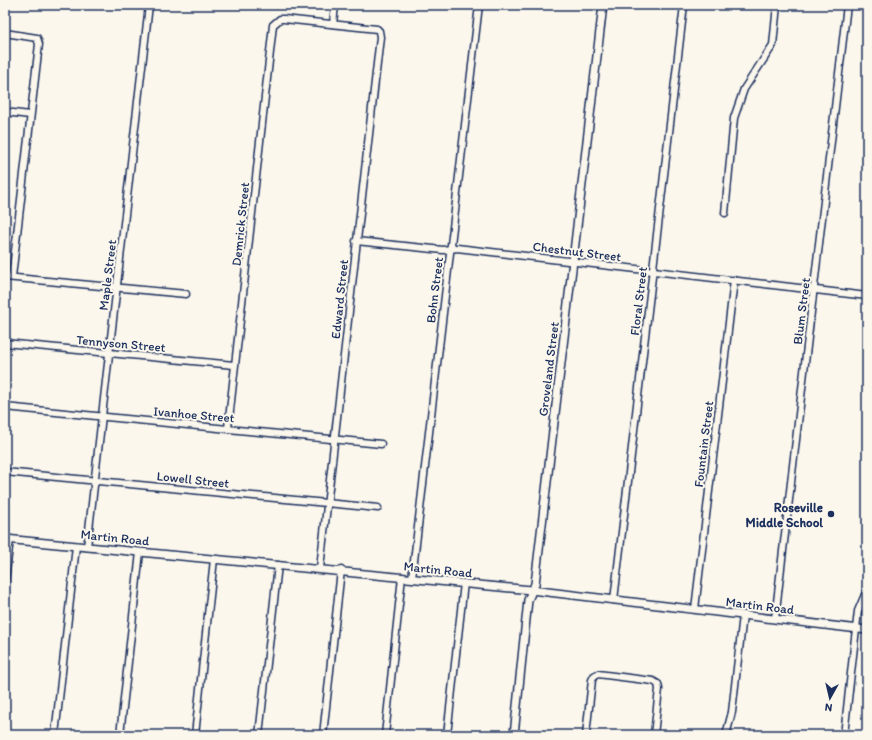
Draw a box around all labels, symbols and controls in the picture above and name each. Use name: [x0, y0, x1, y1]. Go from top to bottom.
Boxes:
street label: Demrick Street: [229, 181, 252, 267]
street label: Maple Street: [96, 239, 119, 311]
street label: Chestnut Street: [532, 239, 622, 264]
street label: Bohn Street: [423, 256, 446, 324]
street label: Edward Street: [328, 258, 351, 340]
street label: Floral Street: [627, 266, 650, 336]
street label: Blum Street: [790, 277, 813, 345]
street label: Groveland Street: [535, 321, 562, 417]
street label: Tennyson Street: [76, 332, 166, 355]
street label: Fountain Street: [691, 400, 716, 488]
street label: Ivanhoe Street: [153, 403, 235, 426]
street label: Lowell Street: [156, 468, 230, 491]
place label: Roseville Middle School: [746, 500, 823, 530]
marker: Roseville Middle School: [826, 509, 836, 519]
street label: Martin Road: [80, 526, 150, 549]
street label: Martin Road: [403, 558, 473, 581]
street label: Martin Road: [725, 594, 795, 617]
north arrow: [810, 678, 850, 718]
text: N: [824, 700, 833, 714]

